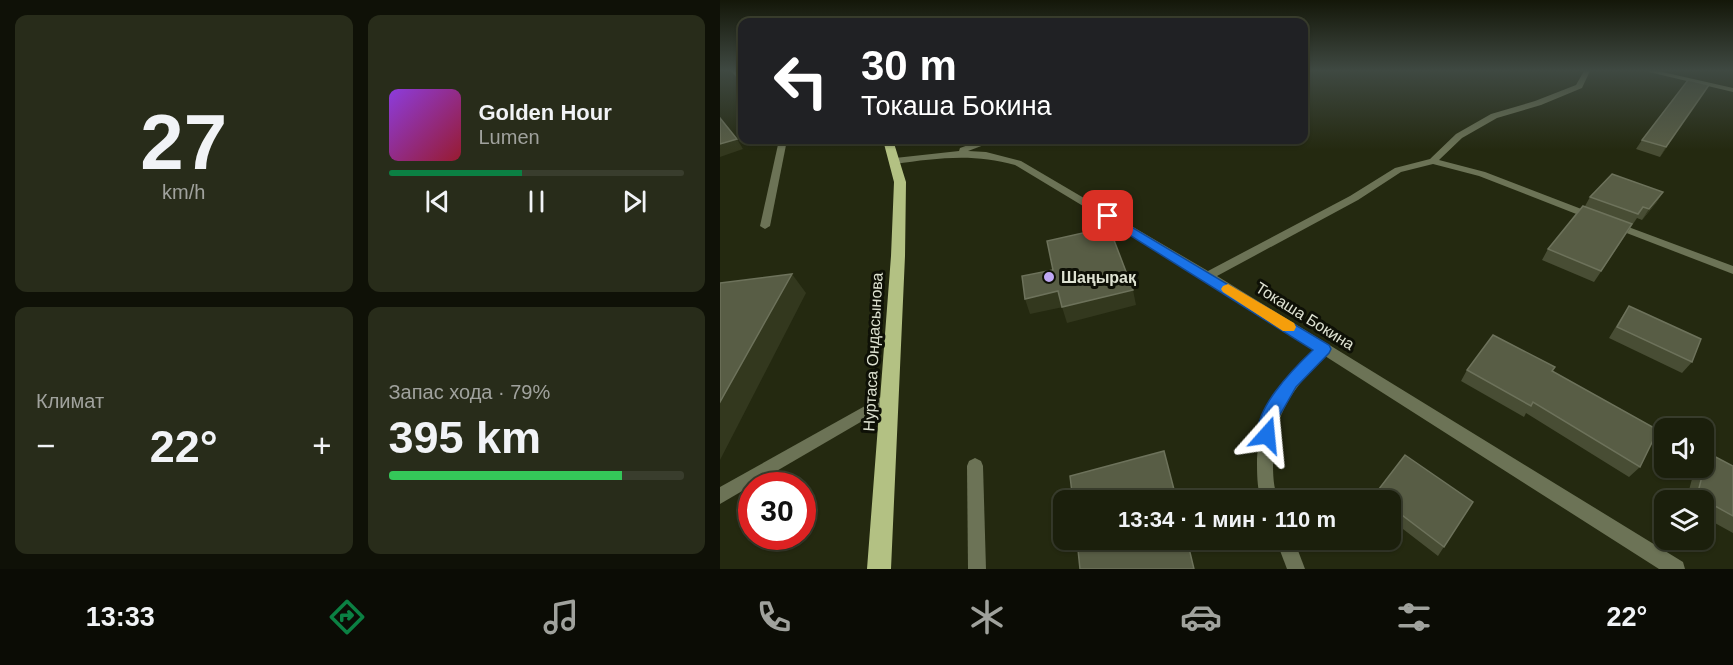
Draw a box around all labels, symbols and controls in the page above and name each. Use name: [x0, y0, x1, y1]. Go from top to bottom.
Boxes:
icon: left: [762, 42, 840, 120]
text: 30 m: [861, 42, 957, 89]
text: Токаша Бокина: [861, 91, 1052, 121]
text: 27: [140, 98, 227, 186]
text: Golden Hour: [479, 100, 612, 125]
text: Lumen: [479, 126, 540, 148]
text: km/h: [162, 181, 205, 203]
icon: previous: [421, 185, 454, 218]
icon: pause: [520, 185, 553, 218]
icon: next: [618, 185, 651, 218]
pin: [1082, 190, 1133, 241]
icon: arrive: [1091, 199, 1124, 232]
place label: Шаңырақ: [1061, 269, 1137, 286]
marker: Шаңырақ: [1042, 270, 1056, 284]
street label: Нуртаса Ондасынова: [860, 272, 886, 432]
street label: Токаша Бокина: [1253, 279, 1357, 353]
text: Запас хода · 79%: [389, 381, 550, 403]
text: Климат: [36, 390, 104, 412]
position arrow: [1235, 403, 1299, 467]
text: 395 km: [389, 412, 541, 463]
map controls: [1654, 418, 1714, 550]
button: sound: [1654, 418, 1714, 478]
text: 22°: [150, 421, 218, 472]
text: −: [36, 427, 55, 464]
text: +: [312, 427, 332, 464]
speed limit sign: 30: [738, 472, 816, 550]
button: layers: [1654, 490, 1714, 550]
text: 13:34 · 1 мин · 110 m: [1118, 507, 1336, 532]
icon: directions: [326, 596, 368, 638]
icon: music: [540, 596, 582, 638]
icon: phone: [753, 596, 795, 638]
icon: climate: [966, 596, 1008, 638]
icon: car: [1180, 596, 1222, 638]
icon: filters: [1393, 596, 1435, 638]
text: 13:33: [86, 602, 155, 632]
text: 22°: [1606, 602, 1647, 632]

